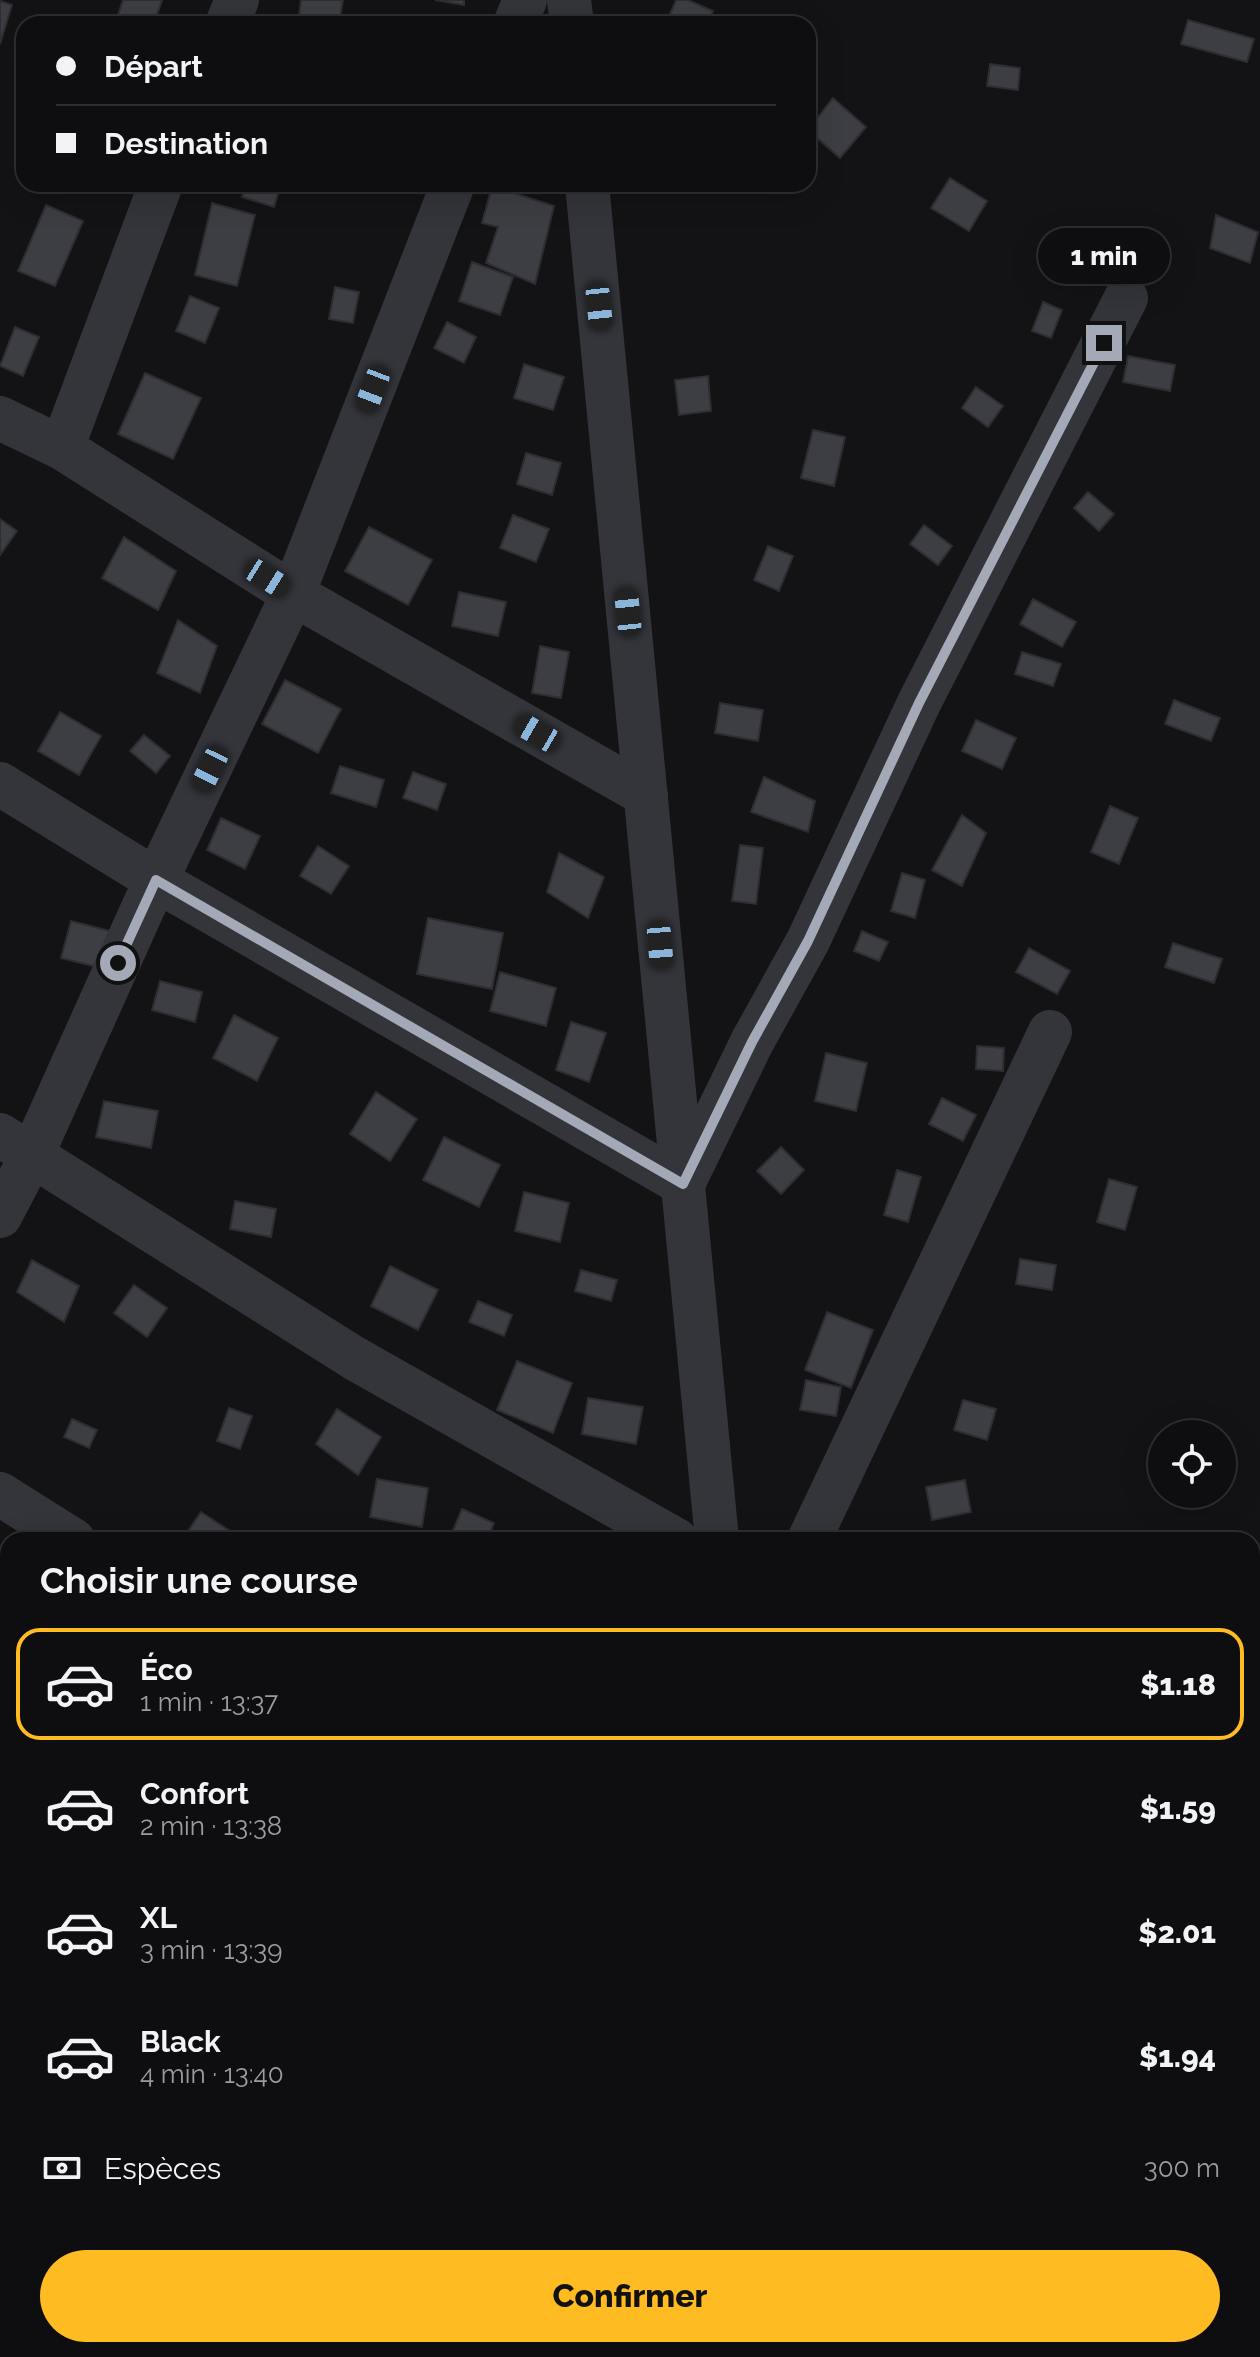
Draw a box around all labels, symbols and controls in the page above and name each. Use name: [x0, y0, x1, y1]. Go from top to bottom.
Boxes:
text: Départ: [104, 49, 203, 84]
text: Destination: [104, 126, 268, 161]
callout: 1 min: [1038, 227, 1170, 283]
text: 1 min: [1071, 241, 1137, 271]
car: [585, 281, 613, 331]
route end: [1086, 325, 1122, 361]
car: [353, 362, 393, 416]
car: [240, 555, 294, 601]
car: [614, 587, 642, 637]
car: [510, 711, 564, 755]
car: [189, 742, 231, 796]
car: [646, 920, 674, 970]
route start: [100, 945, 136, 981]
map controls: [1148, 1420, 1236, 1508]
button: locate: [1148, 1420, 1236, 1508]
text: Choisir une course: [40, 1559, 358, 1601]
icon: car: [44, 1648, 116, 1720]
text: Éco: [140, 1652, 193, 1687]
text: $1.18: [1140, 1667, 1216, 1702]
text: 1 min · 13:37: [140, 1687, 278, 1717]
icon: car: [44, 1772, 116, 1844]
text: Confort: [140, 1776, 249, 1811]
text: $1.59: [1140, 1791, 1216, 1826]
text: 2 min · 13:38: [140, 1811, 282, 1841]
icon: car: [44, 1896, 116, 1968]
text: XL: [140, 1900, 177, 1935]
text: $2.01: [1138, 1915, 1216, 1950]
text: 3 min · 13:39: [140, 1935, 282, 1965]
icon: car: [44, 2020, 116, 2092]
text: Black: [140, 2024, 221, 2059]
text: $1.94: [1139, 2039, 1216, 2074]
text: 4 min · 13:40: [140, 2059, 284, 2089]
icon: cash: [40, 2146, 84, 2190]
text: Espèces: [104, 2151, 221, 2186]
text: 300 m: [1144, 2153, 1220, 2183]
button: Confirmer: [40, 2250, 1220, 2342]

